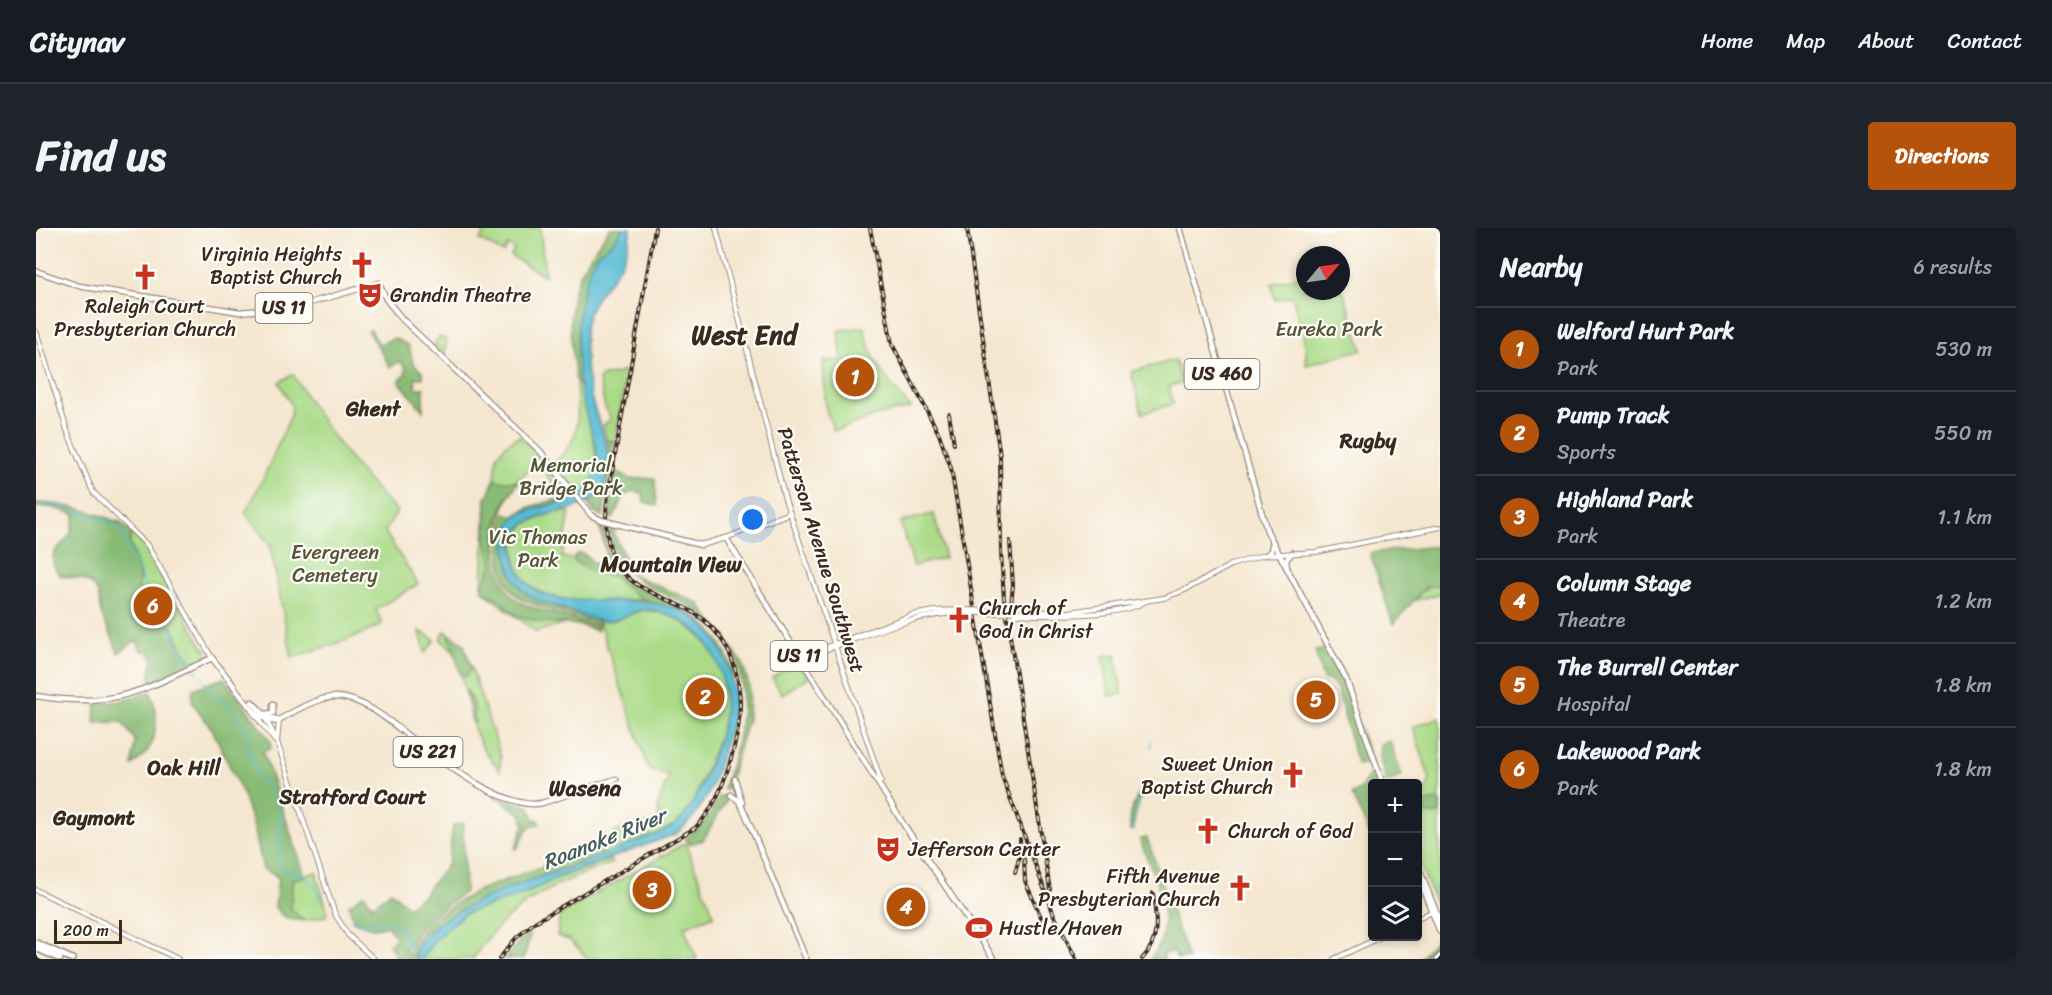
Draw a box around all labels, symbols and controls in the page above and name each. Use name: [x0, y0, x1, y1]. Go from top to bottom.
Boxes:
text: Citynav: [30, 17, 124, 66]
text: Home: [1701, 22, 1753, 60]
text: Map: [1786, 22, 1825, 60]
text: About: [1858, 22, 1915, 60]
text: Contact: [1948, 22, 2022, 60]
text: Find us: [36, 119, 166, 193]
button: Directions: [1868, 122, 2016, 190]
place label: Virginia Heights Baptist Church: [201, 237, 343, 295]
text: Nearby: [1500, 244, 1582, 290]
north arrow: [1296, 246, 1350, 300]
church icon: Virginia Heights Baptist Church: [347, 250, 377, 280]
text: 6 results: [1913, 250, 1992, 285]
church icon: Raleigh Court Presbyterian Church: [130, 262, 160, 292]
place label: Grandin Theatre: [390, 278, 531, 313]
theatre icon: Grandin Theatre: [355, 280, 385, 310]
place label: Raleigh Court Presbyterian Church: [54, 289, 236, 347]
road number: US 11: [256, 293, 312, 323]
district label: West End: [691, 312, 799, 358]
park label: Eureka Park: [1275, 312, 1383, 347]
text: Welford Hurt Park: [1557, 312, 1734, 351]
text: 1: [1515, 332, 1524, 367]
text: 530 m: [1936, 332, 1992, 367]
text: Park: [1557, 351, 1598, 386]
pin: 1: [836, 354, 874, 400]
road number: US 460: [1184, 359, 1260, 389]
district label: Ghent: [345, 390, 402, 428]
text: Pump Track: [1557, 396, 1669, 435]
text: 2: [1514, 416, 1525, 451]
text: 550 m: [1934, 416, 1992, 451]
district label: Rugby: [1339, 422, 1398, 460]
street label: Patterson Avenue Southwest: [767, 423, 875, 677]
text: Sports: [1557, 435, 1616, 470]
park label: Memorial Bridge Park: [519, 448, 623, 506]
text: Highland Park: [1557, 480, 1693, 519]
text: 3: [1514, 500, 1525, 535]
text: 1.1 km: [1938, 500, 1992, 535]
your location: [738, 505, 767, 534]
text: Park: [1557, 519, 1598, 554]
park label: Vic Thomas Park: [489, 520, 588, 578]
park label: Evergreen Cemetery: [291, 535, 379, 593]
district label: Mountain View: [600, 545, 742, 584]
text: Column Stage: [1557, 564, 1691, 603]
pin: 6: [134, 584, 172, 628]
text: 4: [1513, 584, 1526, 619]
text: 1.2 km: [1935, 584, 1992, 619]
place label: Church of God in Christ: [979, 591, 1094, 649]
text: Theatre: [1557, 603, 1626, 638]
church icon: Church of God in Christ: [944, 605, 974, 635]
road number: US 11: [770, 641, 828, 671]
text: The Burrell Center: [1557, 648, 1738, 687]
text: 5: [1513, 668, 1526, 703]
text: 1.8 km: [1934, 668, 1992, 703]
pin: 2: [686, 674, 724, 720]
pin: 5: [1296, 678, 1336, 722]
text: Hospital: [1557, 687, 1630, 722]
text: Lakewood Park: [1557, 732, 1701, 771]
road number: US 221: [394, 737, 462, 767]
place label: Sweet Union Baptist Church: [1141, 747, 1273, 805]
district label: Oak Hill: [147, 749, 222, 787]
text: 6: [1514, 752, 1525, 787]
text: 1.8 km: [1934, 752, 1992, 787]
church icon: Sweet Union Baptist Church: [1278, 760, 1308, 790]
district label: Wasena: [549, 769, 622, 808]
text: Park: [1557, 771, 1598, 806]
district label: Stratford Court: [278, 778, 428, 816]
map controls: [1368, 779, 1422, 941]
button: +: [1368, 779, 1422, 833]
water label: Roanoke River: [537, 795, 676, 881]
district label: Gaymont: [52, 799, 136, 837]
place label: Church of God: [1228, 814, 1354, 849]
church icon: Church of God: [1193, 816, 1223, 846]
place label: Jefferson Center: [907, 832, 1061, 867]
button: −: [1368, 833, 1422, 887]
theatre icon: Jefferson Center: [873, 834, 903, 864]
place label: Fifth Avenue Presbyterian Church: [1038, 859, 1220, 917]
pin: 3: [632, 868, 672, 912]
church icon: Fifth Avenue Presbyterian Church: [1225, 873, 1255, 903]
pin: 4: [886, 884, 926, 930]
button: layers: [1368, 887, 1422, 941]
place label: Hustle/Haven: [999, 911, 1122, 946]
sports icon: Hustle/Haven: [964, 913, 994, 943]
text: 200 m: [63, 916, 109, 945]
scale bar: [54, 917, 122, 944]

